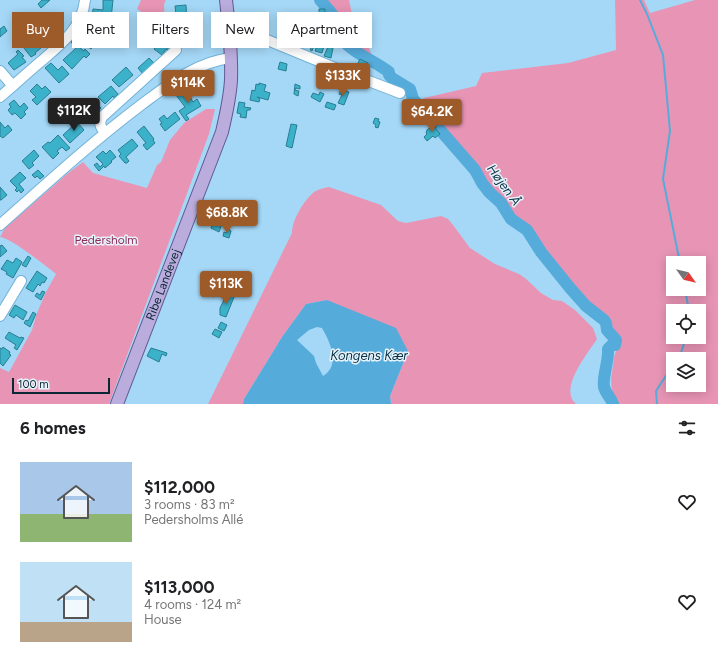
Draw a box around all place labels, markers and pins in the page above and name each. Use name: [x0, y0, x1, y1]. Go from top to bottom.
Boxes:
pin: $133K: [315, 63, 371, 97]
pin: $114K: [160, 70, 216, 104]
pin: $112K: [46, 98, 102, 132]
pin: $64.2K: [399, 99, 465, 133]
pin: $68.8K: [194, 200, 260, 234]
pin: $113K: [198, 271, 254, 305]

